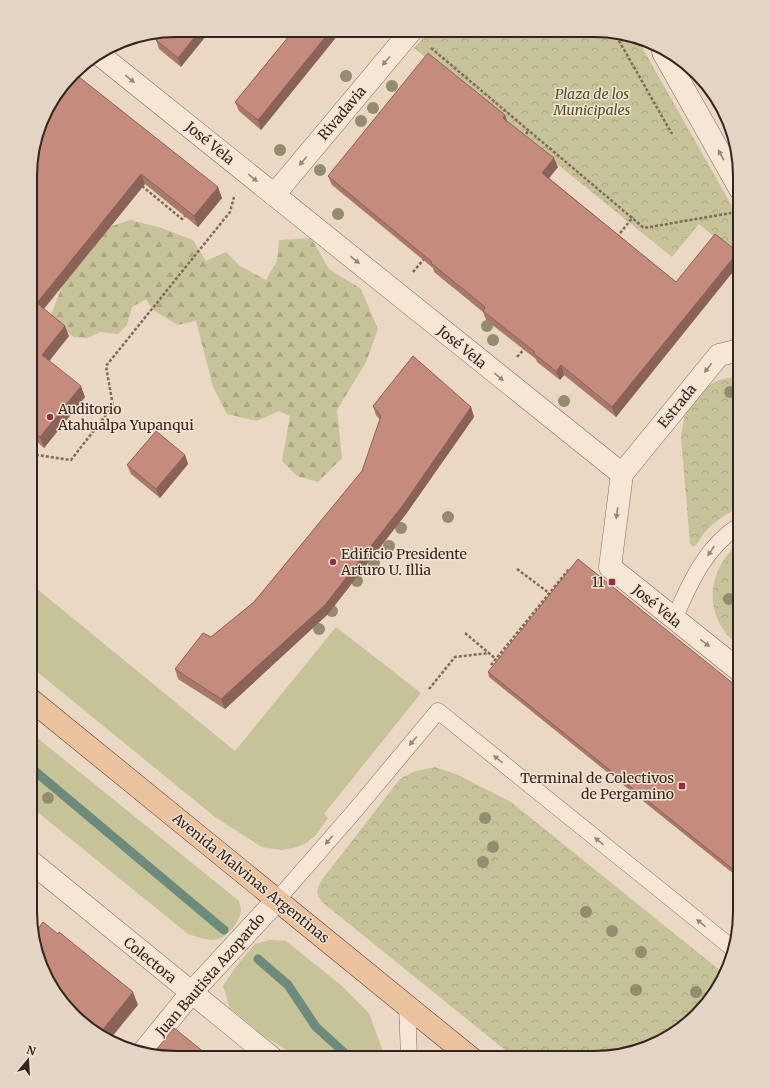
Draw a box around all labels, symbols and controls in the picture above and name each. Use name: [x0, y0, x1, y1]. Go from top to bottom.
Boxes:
one-way arrow: [381, 55, 390, 66]
one-way arrow: [125, 75, 136, 83]
street label: Rivadavia: [314, 82, 370, 144]
park label: Plaza de los Municipales: [553, 85, 631, 119]
street label: José Vela: [181, 117, 239, 169]
one-way arrow: [717, 149, 724, 160]
one-way arrow: [298, 155, 307, 166]
one-way arrow: [248, 174, 259, 183]
one-way arrow: [349, 256, 360, 264]
street label: José Vela: [433, 321, 491, 373]
one-way arrow: [703, 363, 712, 374]
one-way arrow: [494, 372, 505, 381]
street label: Estrada: [654, 380, 700, 432]
place label: Auditorio Atahualpa Yupanqui: [57, 400, 194, 434]
marker: Auditorio Atahualpa Yupanqui: [45, 412, 55, 422]
one-way arrow: [614, 507, 620, 519]
place label: Edificio Presidente Arturo U. Illia: [340, 545, 467, 579]
one-way arrow: [707, 546, 715, 556]
marker: Edificio Presidente Arturo U. Illia: [328, 557, 338, 567]
place label: 11: [592, 573, 604, 591]
marker: 11: [607, 577, 617, 587]
street label: José Vela: [628, 580, 686, 632]
one-way arrow: [699, 639, 710, 648]
one-way arrow: [409, 736, 418, 746]
one-way arrow: [493, 755, 504, 764]
place label: Terminal de Colectivos de Pergamino: [520, 769, 674, 803]
marker: Terminal de Colectivos de Pergamino: [677, 781, 687, 791]
street label: Avenida Malvinas Argentinas: [168, 808, 333, 947]
one-way arrow: [325, 835, 334, 844]
one-way arrow: [594, 837, 605, 846]
street label: Juan Bautista Azopardo: [151, 910, 268, 1041]
one-way arrow: [695, 918, 706, 927]
street label: Colectora: [120, 933, 181, 987]
north arrow: [8, 1040, 48, 1080]
text: N: [25, 1042, 38, 1059]

